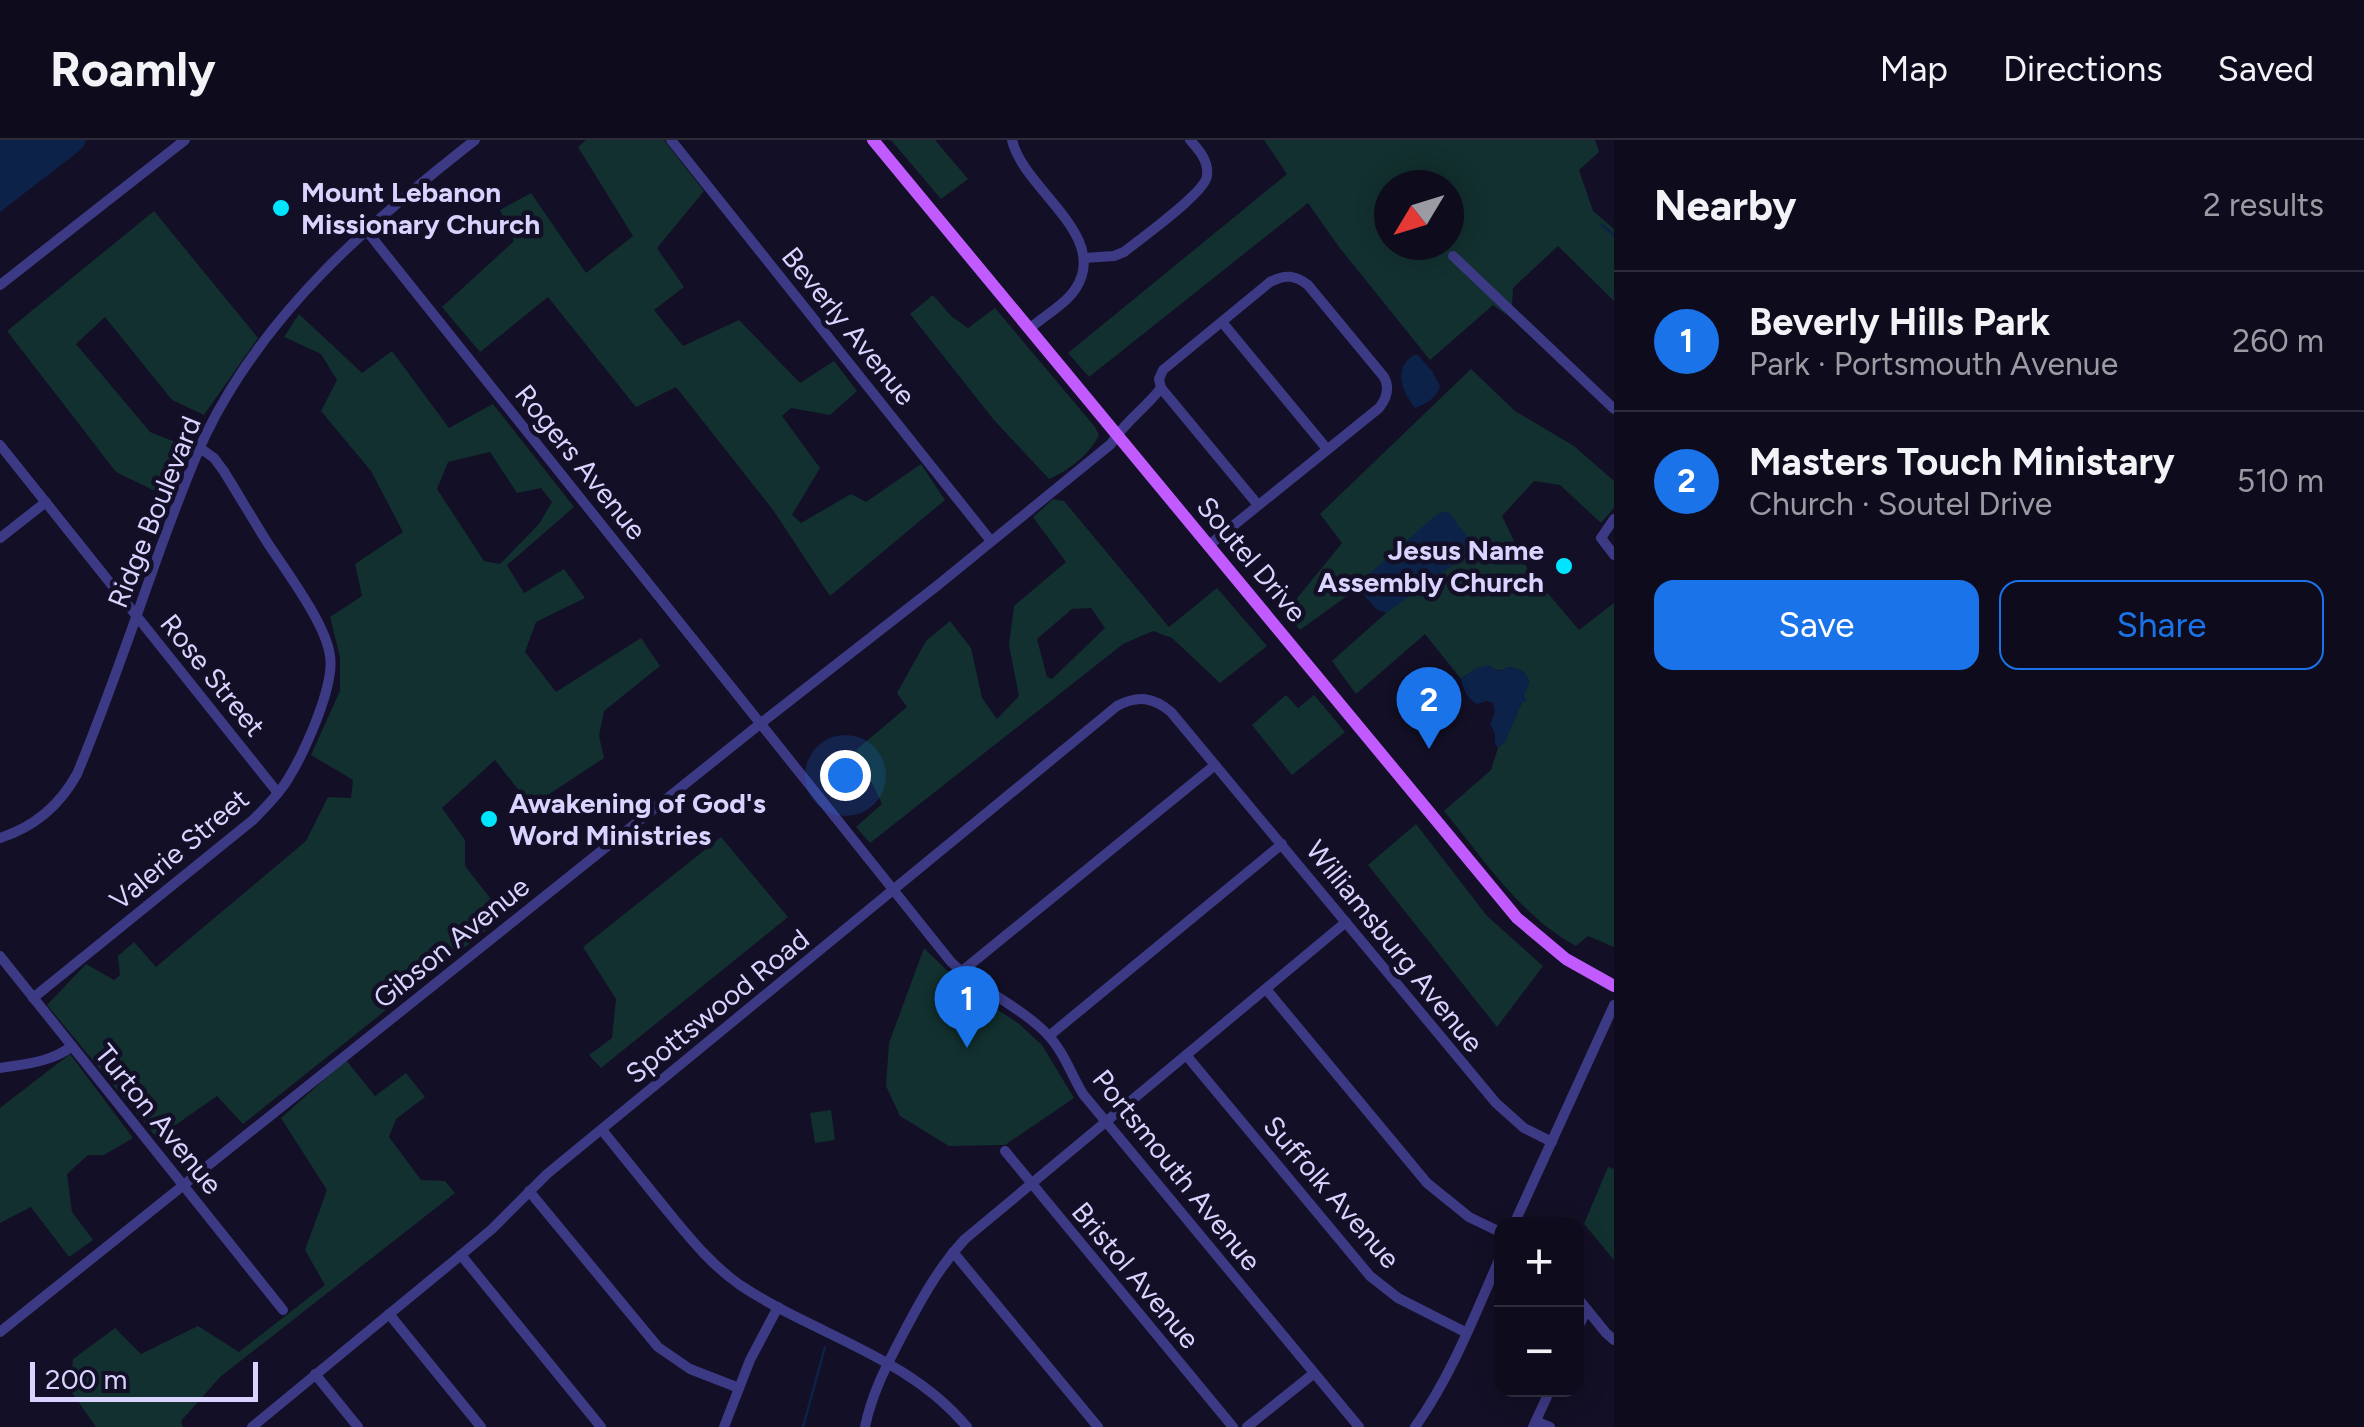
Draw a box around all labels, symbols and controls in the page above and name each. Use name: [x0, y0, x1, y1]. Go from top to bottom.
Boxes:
text: Roamly: [50, 40, 216, 98]
text: Map: [1880, 48, 1948, 90]
text: Directions: [2003, 48, 2163, 90]
text: Saved: [2218, 48, 2314, 90]
north arrow: [1374, 170, 1464, 260]
place label: Mount Lebanon Missionary Church: [301, 175, 540, 241]
text: Nearby: [1654, 180, 1796, 231]
text: 2 results: [2203, 186, 2324, 224]
marker: Mount Lebanon Missionary Church: [270, 197, 292, 219]
street label: Beverly Avenue: [775, 240, 923, 412]
text: Beverly Hills Park: [1749, 299, 2050, 345]
text: 1: [1680, 322, 1693, 360]
text: 260 m: [2232, 322, 2324, 360]
text: Park · Portsmouth Avenue: [1749, 345, 2118, 383]
street label: Rogers Avenue: [508, 378, 654, 546]
street label: Ridge Boulevard: [100, 411, 208, 613]
text: Masters Touch Ministary: [1749, 439, 2175, 485]
text: 2: [1677, 462, 1696, 500]
text: 510 m: [2237, 462, 2324, 500]
text: Church · Soutel Drive: [1749, 485, 2052, 523]
street label: Soutel Drive: [1190, 490, 1314, 628]
place label: Jesus Name Assembly Church: [1318, 533, 1544, 599]
marker: Jesus Name Assembly Church: [1553, 555, 1575, 577]
button: Save: [1654, 580, 1979, 670]
button: Share: [1999, 580, 2324, 670]
street label: Rose Street: [153, 607, 273, 743]
pin: 2: [1396, 666, 1462, 749]
your location: [820, 750, 871, 801]
street label: Valerie Street: [103, 781, 255, 917]
place label: Awakening of God's Word Ministries: [509, 786, 766, 852]
marker: Awakening of God's Word Ministries: [478, 808, 500, 830]
street label: Williamsburg Avenue: [1299, 833, 1491, 1059]
street label: Gibson Avenue: [366, 869, 536, 1015]
street label: Spottswood Road: [618, 922, 816, 1090]
pin: 1: [934, 966, 1000, 1048]
street label: Turton Avenue: [88, 1037, 230, 1201]
street label: Portsmouth Avenue: [1086, 1063, 1268, 1277]
street label: Suffolk Avenue: [1257, 1109, 1407, 1275]
street label: Bristol Avenue: [1065, 1195, 1207, 1355]
map controls: [1494, 1217, 1584, 1397]
button: +: [1494, 1217, 1584, 1307]
button: −: [1494, 1307, 1584, 1397]
scale bar: [30, 1357, 258, 1402]
text: 200 m: [45, 1362, 127, 1396]

